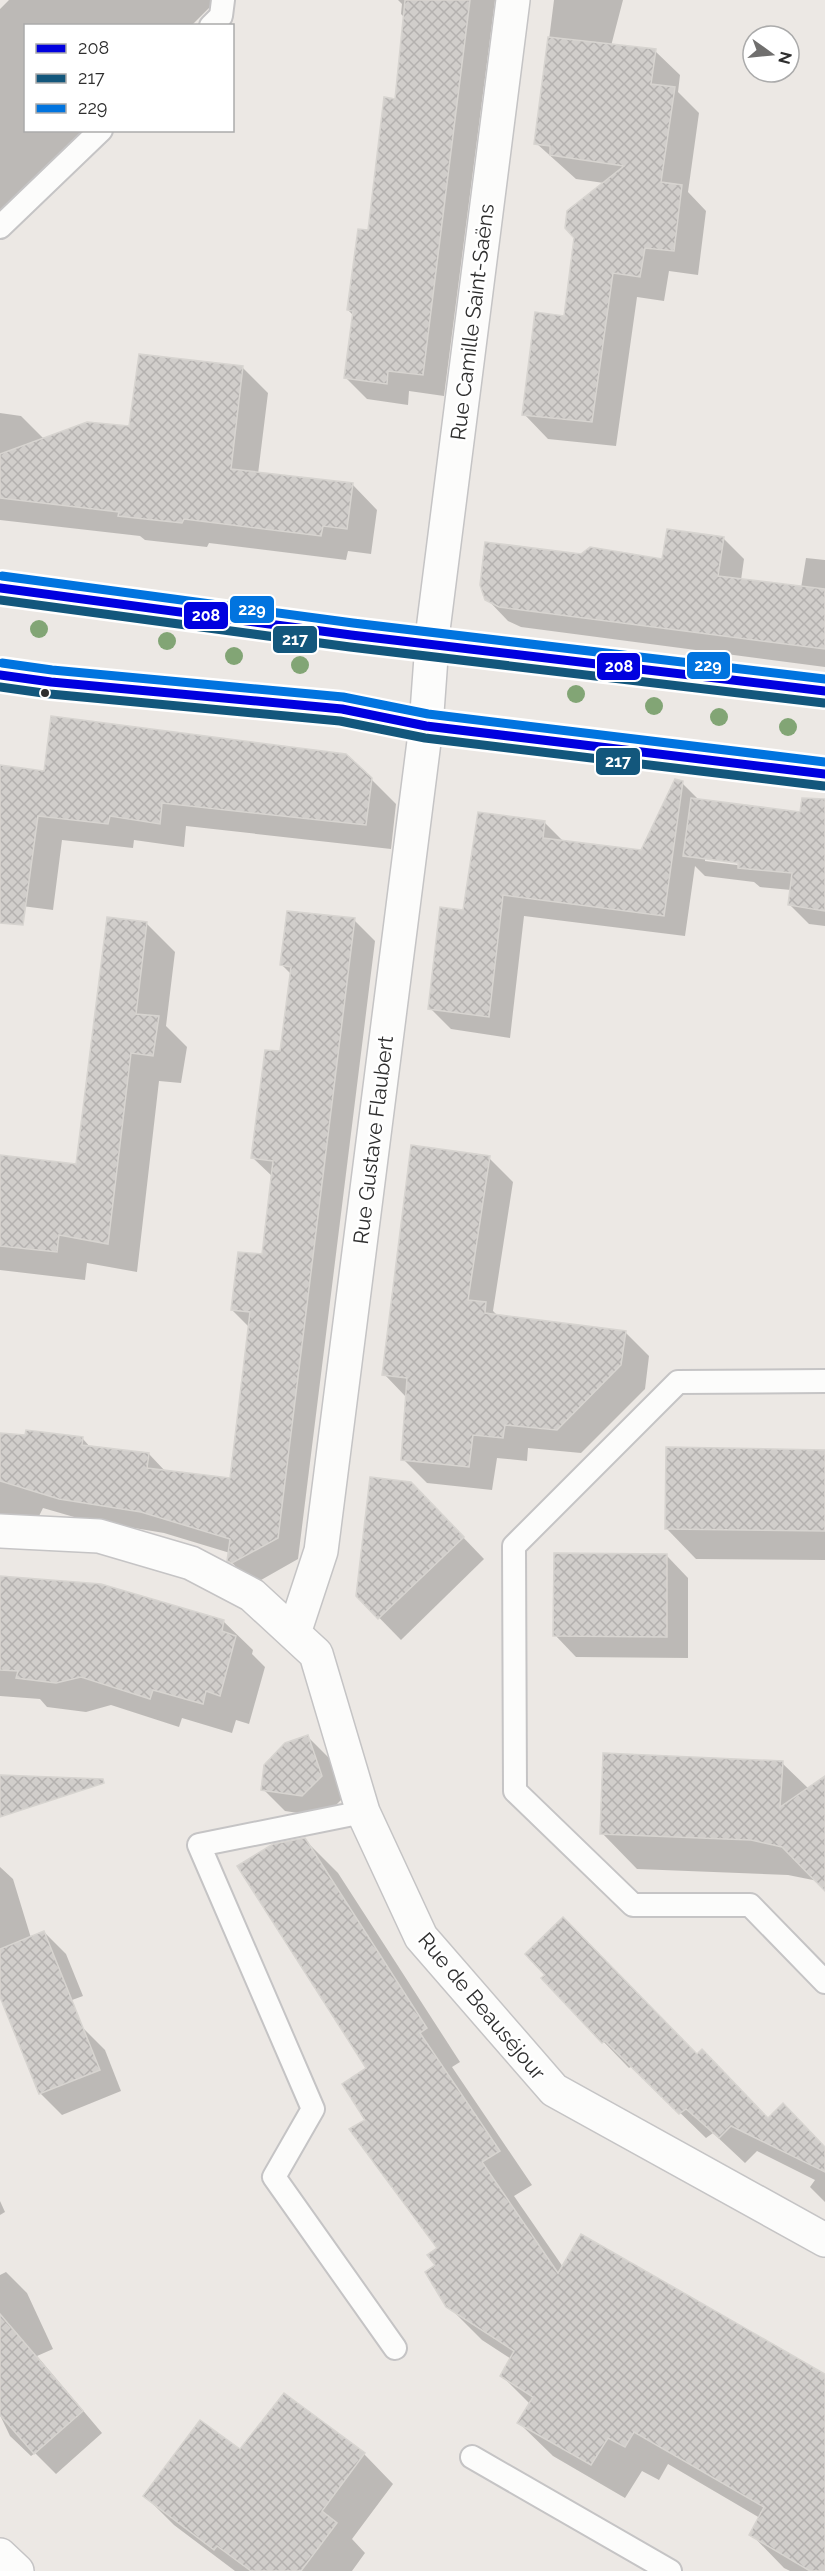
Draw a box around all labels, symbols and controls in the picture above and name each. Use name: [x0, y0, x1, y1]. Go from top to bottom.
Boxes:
legend: [24, 24, 234, 132]
north arrow: [741, 24, 801, 84]
text: 208: [78, 37, 109, 58]
text: N: [774, 49, 796, 66]
text: 217: [78, 67, 105, 88]
text: 229: [78, 97, 107, 118]
street label: Rue Camille Saint-Saëns: [445, 202, 499, 442]
line badge: 229: [229, 595, 275, 624]
text: 229: [238, 600, 266, 619]
line badge: 208: [183, 601, 229, 630]
text: 208: [192, 606, 220, 625]
line badge: 217: [272, 625, 318, 654]
text: 217: [282, 630, 308, 649]
line badge: 229: [686, 651, 731, 680]
line badge: 208: [596, 652, 641, 681]
text: 229: [694, 656, 722, 675]
text: 208: [605, 657, 633, 676]
unlabelled marker: [39, 687, 51, 699]
line badge: 217: [595, 747, 641, 776]
text: 217: [605, 752, 631, 771]
street label: Rue Gustave Flaubert: [348, 1034, 398, 1246]
street label: Rue de Beauséjour: [413, 1927, 551, 2085]

